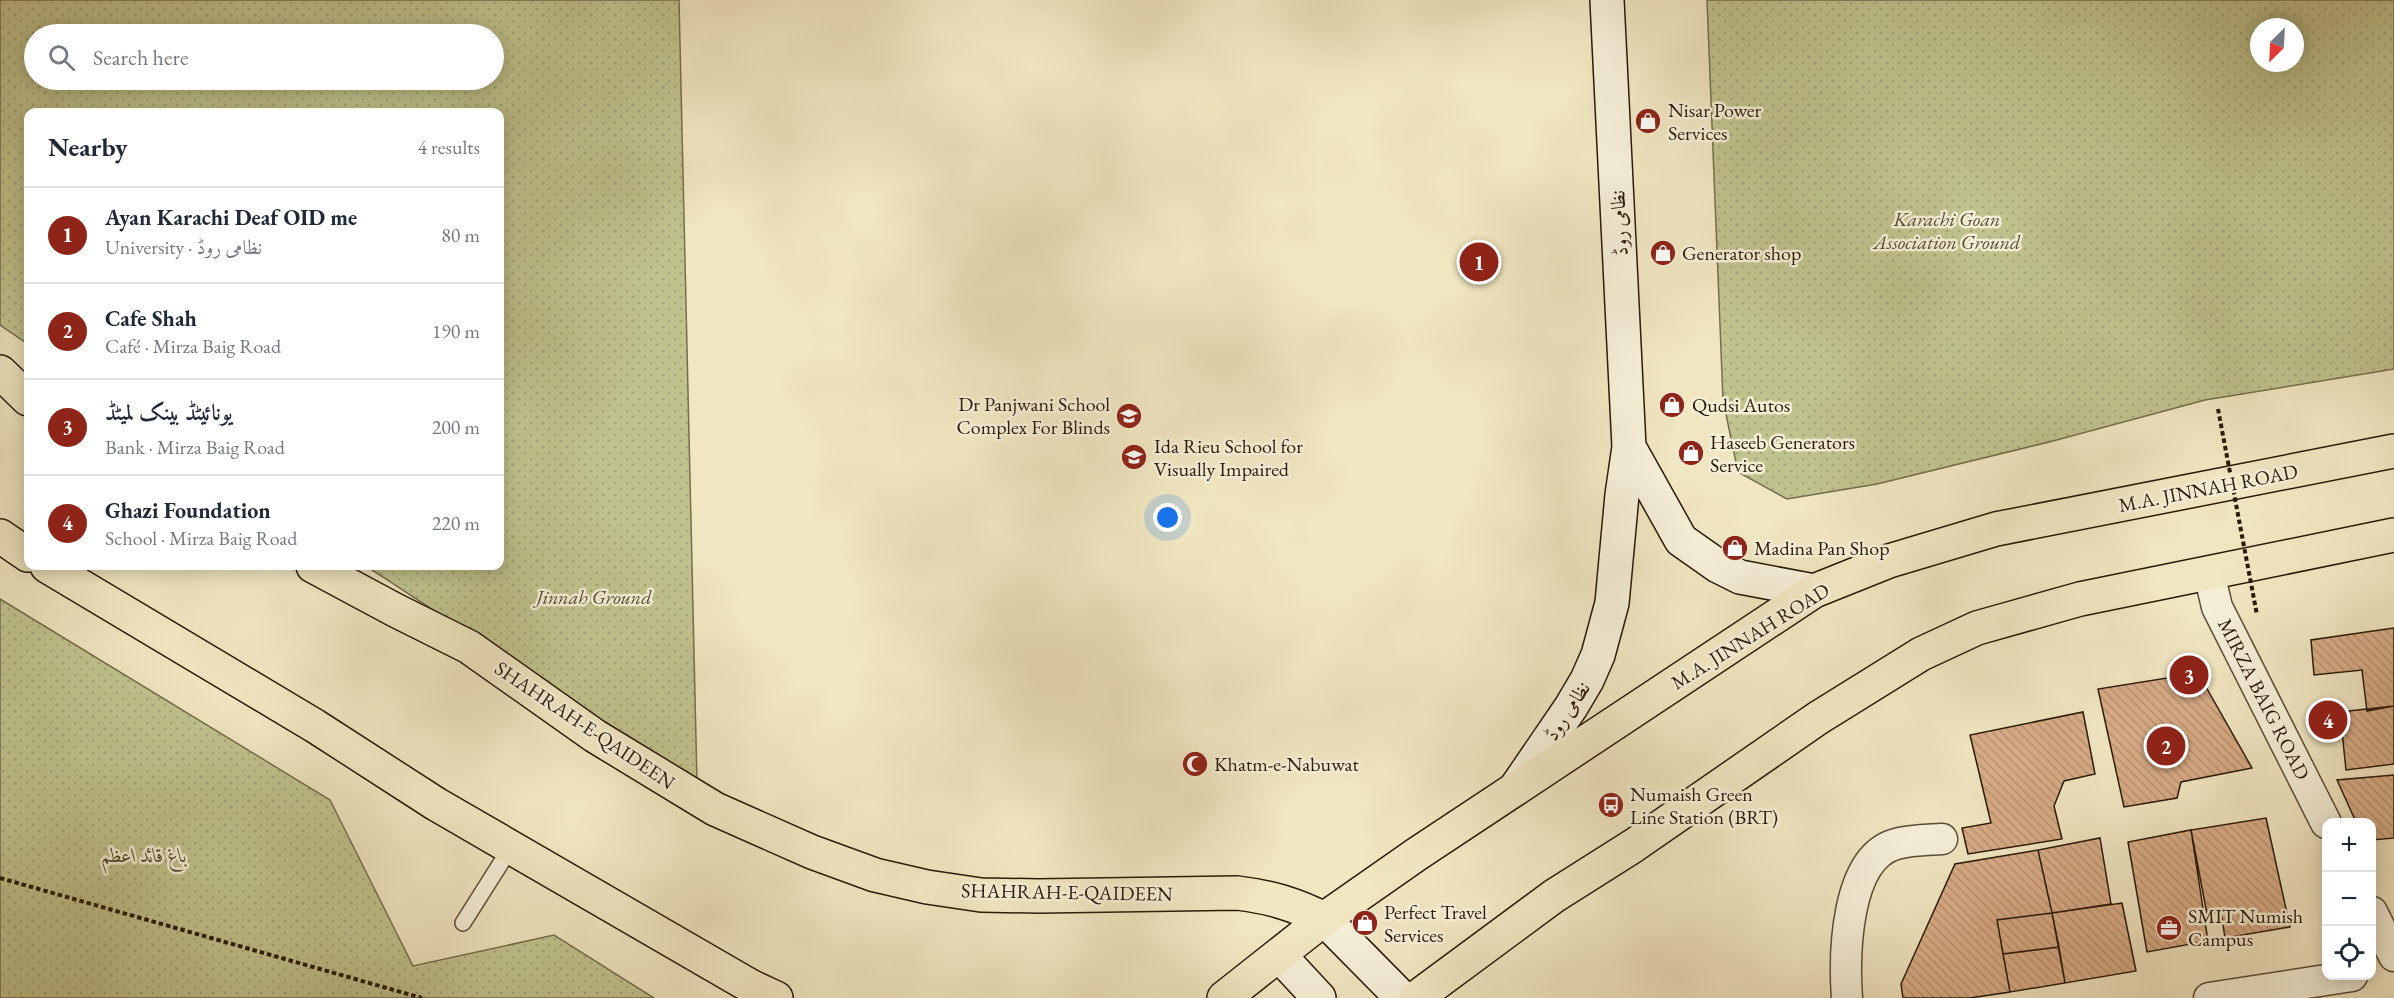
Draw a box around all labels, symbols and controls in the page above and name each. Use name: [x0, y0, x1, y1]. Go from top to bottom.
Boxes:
north arrow: [2250, 18, 2304, 72]
search box: [24, 24, 504, 90]
icon: search: [45, 41, 78, 74]
text: Search here: [93, 43, 188, 72]
place label: Nisar Power Services: [1668, 97, 1761, 146]
shop icon: Nisar Power Services: [1633, 106, 1663, 136]
text: Nearby: [48, 130, 128, 164]
text: 4 results: [417, 134, 480, 160]
street label: نظامی روڈ: [1604, 189, 1634, 256]
text: Ayan Karachi Deaf OID me: [105, 203, 357, 232]
park label: Karachi Goan Association Ground: [1872, 206, 2021, 255]
text: 1: [62, 222, 73, 248]
text: 80 m: [441, 222, 480, 248]
text: University · نظامی روڈ: [105, 234, 262, 260]
shop icon: Generator shop: [1648, 238, 1678, 268]
pin: 1: [1460, 240, 1498, 284]
place label: Generator shop: [1682, 240, 1801, 266]
text: Cafe Shah: [105, 304, 197, 333]
text: 2: [62, 318, 73, 344]
text: 190 m: [432, 318, 480, 344]
text: Café · Mirza Baig Road: [105, 333, 281, 359]
shop icon: Qudsi Autos: [1657, 390, 1687, 420]
place label: Dr Panjwani School Complex For Blinds: [957, 391, 1110, 440]
place label: Qudsi Autos: [1692, 392, 1790, 418]
text: یونائیٹڈ بینک لمیٹڈ: [105, 398, 233, 427]
school or university icon: Dr Panjwani School Complex For Blinds: [1114, 401, 1144, 431]
text: 3: [62, 414, 73, 440]
text: 200 m: [432, 414, 480, 440]
place label: Haseeb Generators Service: [1710, 429, 1855, 478]
place label: Ida Rieu School for Visually Impaired: [1154, 433, 1303, 482]
text: Bank · Mirza Baig Road: [105, 434, 285, 460]
shop icon: Haseeb Generators Service: [1676, 438, 1706, 468]
school or university icon: Ida Rieu School for Visually Impaired: [1119, 442, 1149, 472]
street label: M.A. JINNAH ROAD: [2116, 458, 2300, 518]
text: Ghazi Foundation: [105, 496, 271, 525]
your location: [1153, 503, 1182, 532]
text: 4: [62, 510, 73, 536]
text: 220 m: [432, 510, 480, 536]
text: School · Mirza Baig Road: [105, 525, 297, 551]
shop icon: Madina Pan Shop: [1720, 533, 1750, 563]
place label: Madina Pan Shop: [1754, 535, 1890, 561]
street label: M.A. JINNAH ROAD: [1666, 577, 1834, 695]
park label: Jinnah Ground: [533, 584, 652, 610]
street label: MIRZA BAIG ROAD: [2212, 614, 2316, 784]
pin: 3: [2170, 652, 2208, 698]
street label: SHAHRAH-E-QAIDEEN: [490, 655, 680, 795]
street label: نظامی روڈ: [1538, 676, 1596, 746]
pin: 4: [2308, 698, 2348, 742]
pin: 2: [2146, 724, 2186, 768]
mosque icon: Khatm-e-Nabuwat: [1180, 749, 1210, 779]
place label: Khatm-e-Nabuwat: [1214, 751, 1360, 777]
place label: Numaish Green Line Station (BRT): [1630, 781, 1778, 830]
bus stop icon: Numaish Green Line Station (BRT): [1596, 790, 1626, 820]
map controls: [2322, 818, 2376, 980]
button: +: [2322, 818, 2376, 872]
park label: باغ قائد اعظم: [101, 842, 187, 874]
button: −: [2322, 872, 2376, 926]
street label: SHAHRAH-E-QAIDEEN: [961, 877, 1173, 907]
place label: Perfect Travel Services: [1384, 899, 1487, 948]
place label: SMIT Numish Campus: [2188, 903, 2303, 952]
shop icon: Perfect Travel Services: [1350, 908, 1380, 938]
office icon: SMIT Numish Campus: [2154, 913, 2184, 943]
button: locate: [2322, 926, 2376, 980]

